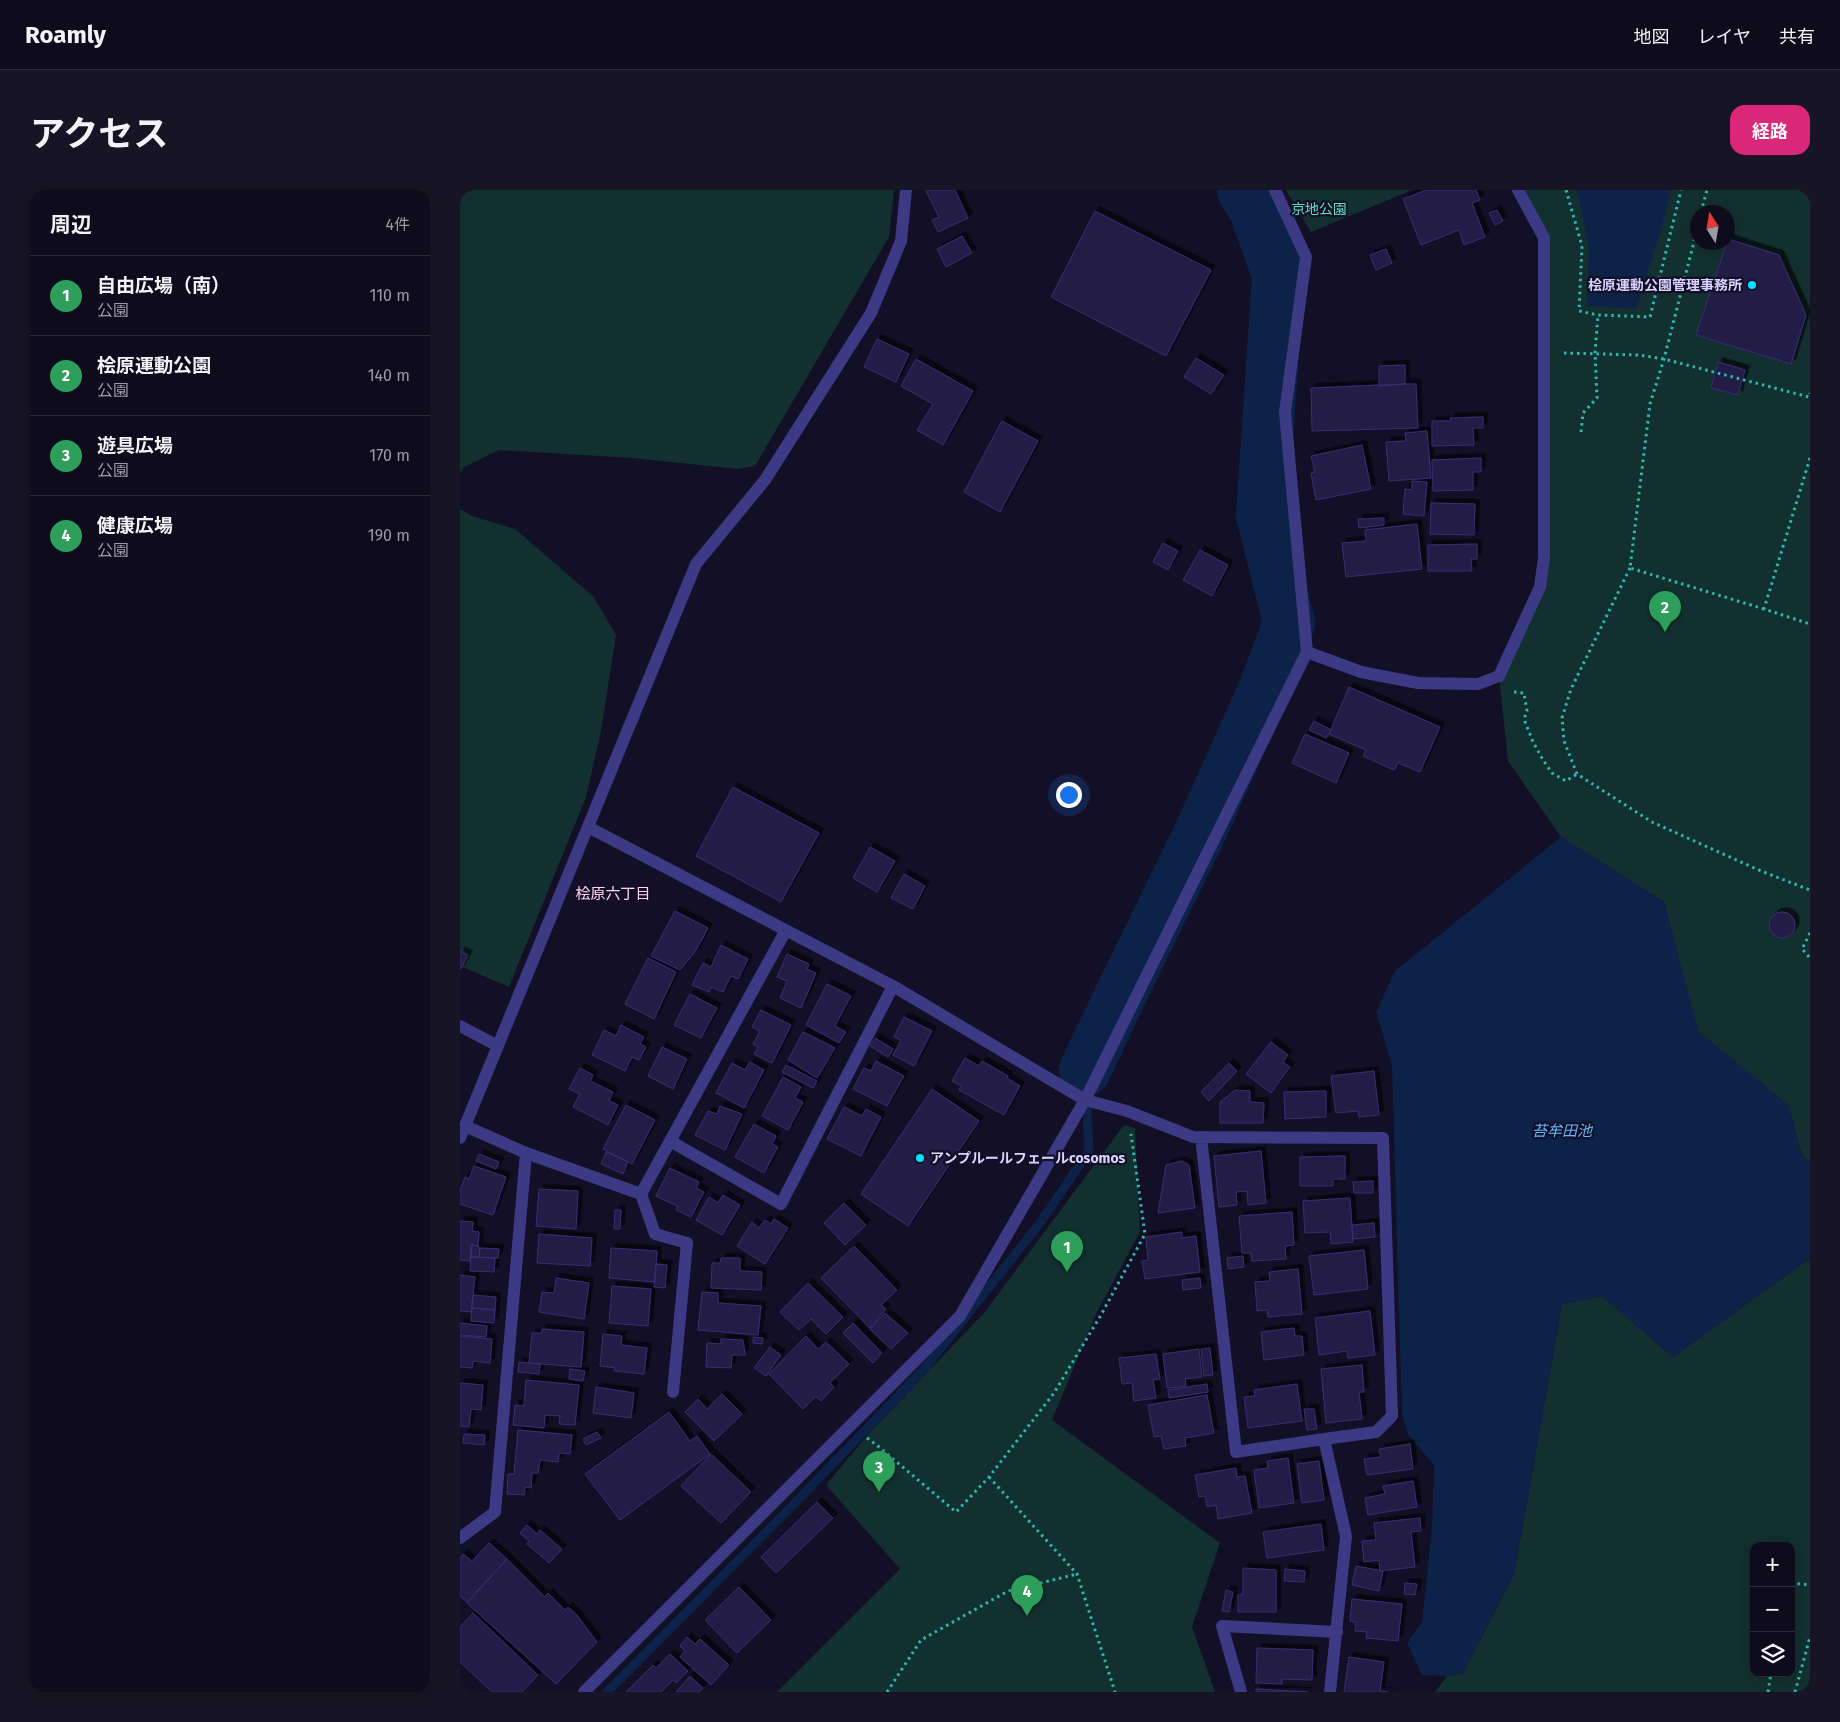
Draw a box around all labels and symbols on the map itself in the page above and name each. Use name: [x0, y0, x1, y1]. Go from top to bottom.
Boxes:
park label: 京地公園: [1291, 201, 1347, 218]
north arrow: [1690, 205, 1735, 250]
place label: 桧原運動公園管理事務所: [1588, 277, 1742, 294]
marker: 桧原運動公園管理事務所: [1746, 279, 1758, 291]
pin: 2: [1649, 591, 1681, 632]
your location: [1056, 782, 1082, 808]
district label: 桧原六丁目: [575, 885, 651, 903]
water label: 苔牟田池: [1532, 1122, 1594, 1140]
place label: アンプルールフェールcosomos: [930, 1150, 1126, 1167]
marker: アンプルールフェールcosomos: [914, 1152, 926, 1164]
pin: 1: [1051, 1231, 1083, 1272]
pin: 3: [863, 1451, 895, 1492]
pin: 4: [1011, 1575, 1043, 1616]

